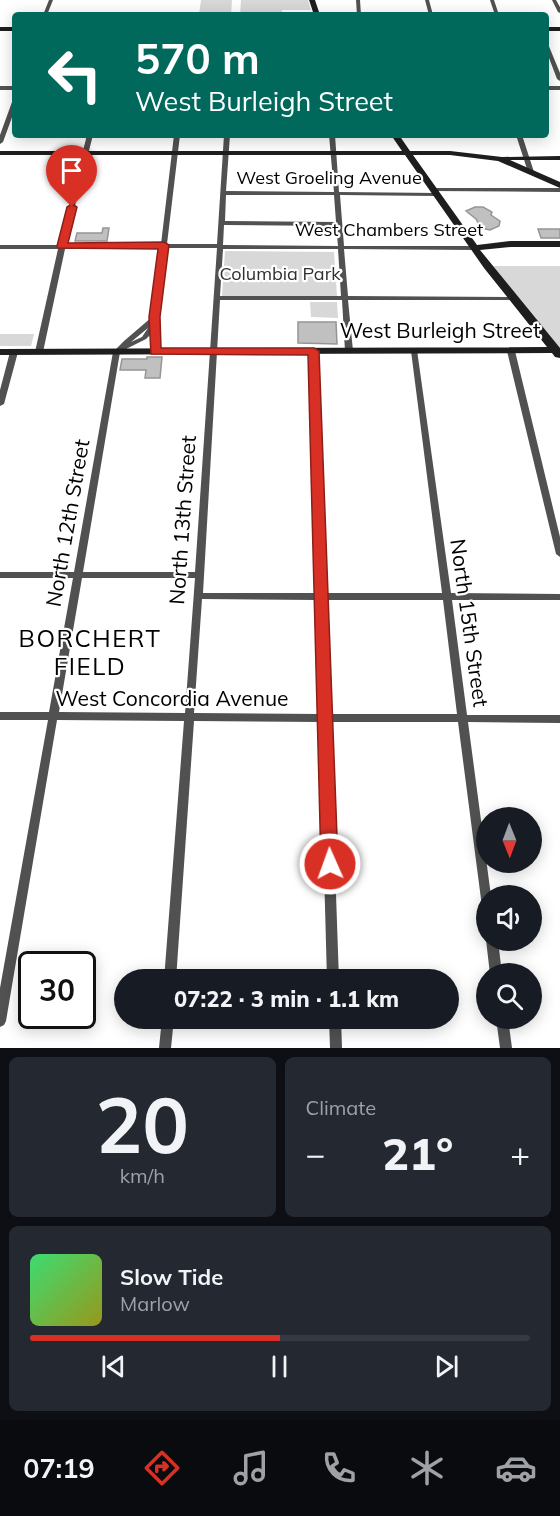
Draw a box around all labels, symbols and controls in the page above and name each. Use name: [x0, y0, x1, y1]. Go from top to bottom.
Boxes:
text: 570 m: [135, 32, 260, 85]
icon: left: [36, 36, 114, 114]
text: West Burleigh Street: [135, 84, 393, 118]
pin: [46, 145, 97, 207]
icon: arrive: [55, 154, 88, 187]
street label: West Groeling Avenue: [236, 166, 422, 189]
street label: West Chambers Street: [295, 218, 483, 241]
park label: Columbia Park: [220, 262, 341, 285]
street label: West Burleigh Street: [340, 317, 540, 343]
street label: North 13th Street: [163, 435, 201, 605]
street label: North 12th Street: [40, 437, 95, 609]
street label: North 15th Street: [445, 537, 495, 709]
district label: BORCHERT FIELD: [19, 623, 161, 681]
street label: West Concordia Avenue: [55, 685, 289, 711]
north arrow: [476, 807, 542, 873]
map controls: [476, 807, 542, 1029]
position arrow: [298, 832, 362, 896]
button: sound: [476, 885, 542, 951]
speed limit sign: 30: [18, 951, 96, 1029]
button: search: [476, 963, 542, 1029]
text: 07:22 · 3 min · 1.1 km: [174, 985, 399, 1013]
text: 20: [95, 1075, 189, 1173]
text: Climate: [306, 1095, 376, 1120]
text: 21°: [382, 1125, 453, 1181]
text: −: [306, 1133, 325, 1174]
text: +: [510, 1133, 530, 1174]
text: km/h: [120, 1163, 165, 1188]
text: Slow Tide: [120, 1263, 223, 1291]
text: Marlow: [120, 1291, 190, 1316]
icon: previous: [97, 1350, 130, 1383]
icon: pause: [263, 1350, 296, 1383]
icon: next: [430, 1350, 463, 1383]
icon: directions: [141, 1447, 183, 1489]
icon: music: [230, 1447, 272, 1489]
icon: phone: [318, 1447, 360, 1489]
icon: climate: [406, 1447, 448, 1489]
icon: car: [495, 1447, 537, 1489]
text: 07:19: [23, 1451, 95, 1485]

